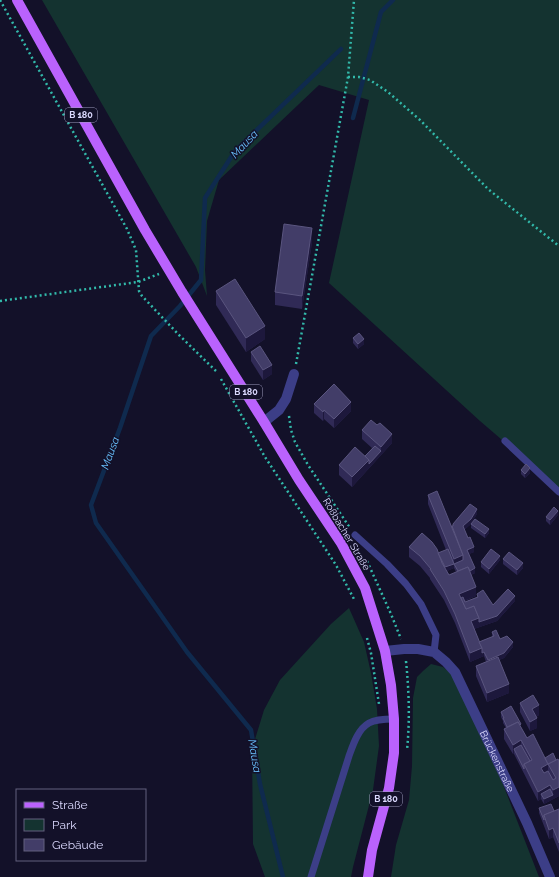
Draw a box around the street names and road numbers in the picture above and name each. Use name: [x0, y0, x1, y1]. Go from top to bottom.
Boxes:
road number: B 180: [65, 108, 97, 122]
road number: B 180: [230, 385, 262, 399]
street label: Roßbacher Straße: [321, 496, 372, 572]
street label: Brückenstraße: [478, 729, 516, 794]
road number: B 180: [370, 792, 402, 806]

